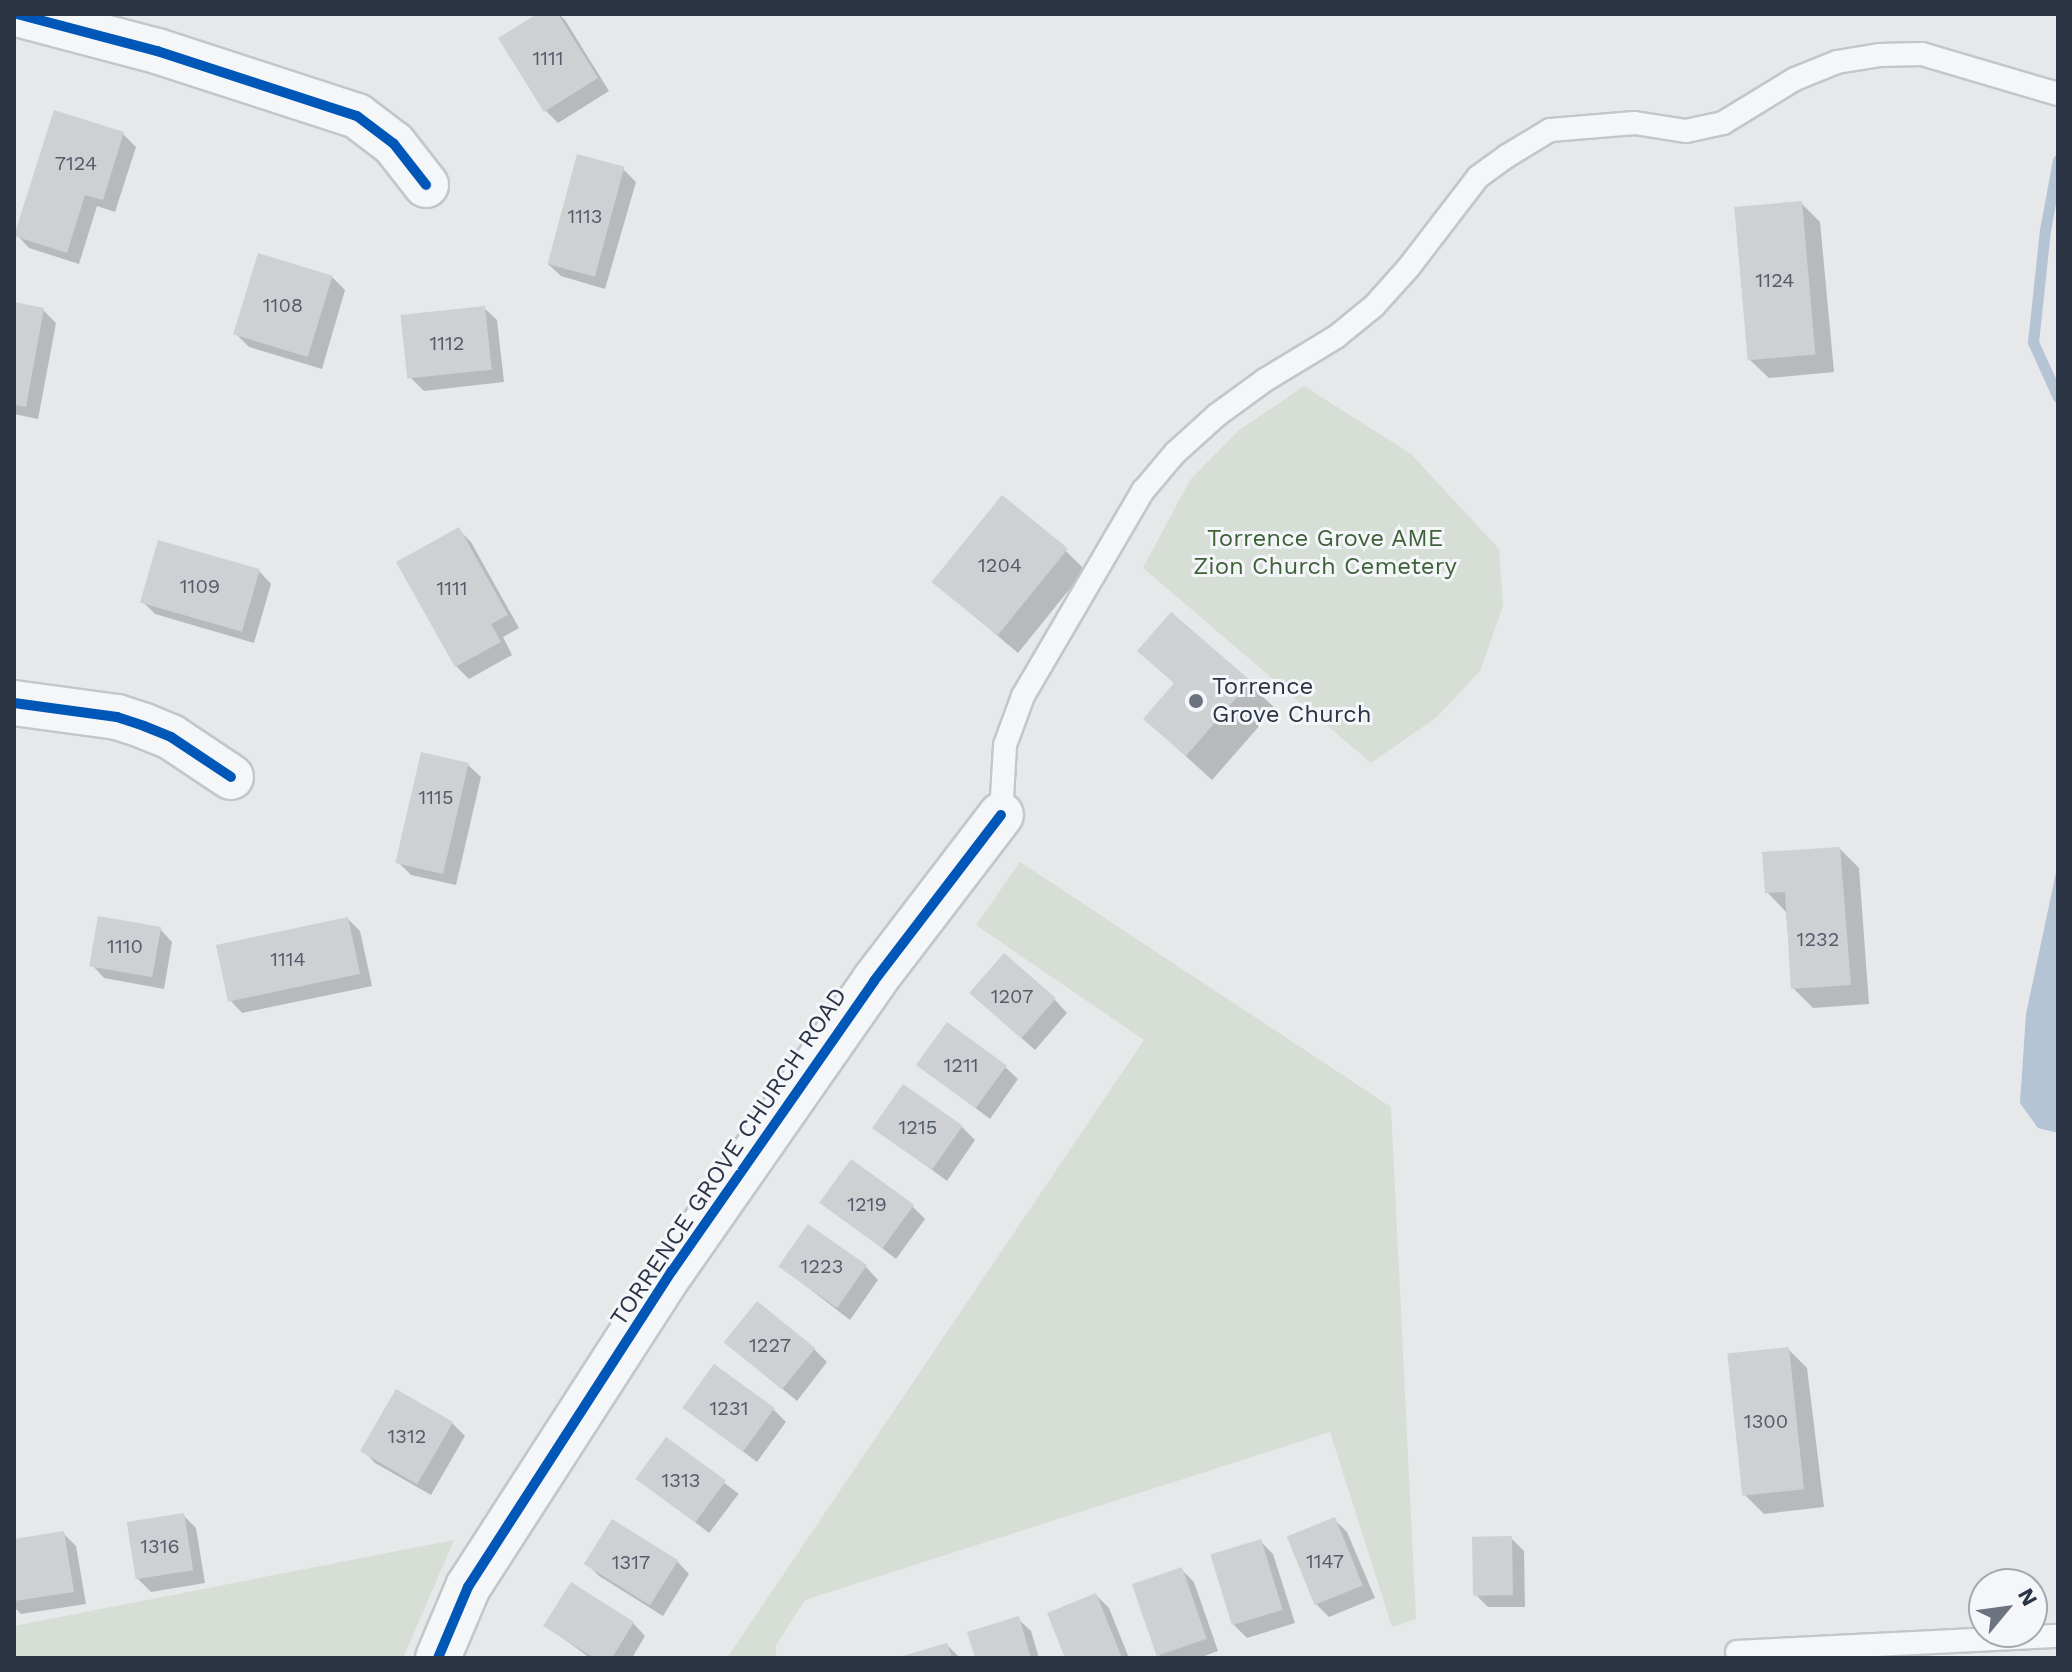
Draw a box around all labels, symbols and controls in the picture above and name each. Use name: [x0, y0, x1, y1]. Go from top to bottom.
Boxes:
house number: 1111: [532, 46, 564, 70]
house number: 7124: [55, 151, 97, 175]
house number: 1113: [567, 204, 603, 228]
house number: 1124: [1756, 268, 1794, 292]
house number: 1108: [263, 293, 303, 317]
house number: 1112: [429, 331, 465, 355]
park label: Torrence Grove AME Zion Church Cemetery: [1193, 525, 1457, 581]
house number: 1204: [978, 553, 1022, 577]
house number: 1109: [180, 574, 220, 598]
house number: 1111: [436, 576, 468, 600]
place label: Torrence Grove Church: [1212, 673, 1372, 729]
marker: Torrence Grove Church: [1187, 692, 1205, 710]
house number: 1115: [418, 785, 454, 809]
house number: 1232: [1797, 927, 1839, 951]
house number: 1110: [107, 934, 143, 958]
house number: 1114: [270, 947, 306, 971]
street label: TORRENCE GROVE CHURCH ROAD: [605, 982, 853, 1332]
house number: 1207: [991, 984, 1033, 1008]
house number: 1211: [943, 1053, 979, 1077]
house number: 1215: [899, 1115, 937, 1139]
house number: 1219: [847, 1192, 887, 1216]
house number: 1223: [801, 1254, 843, 1278]
house number: 1227: [749, 1333, 791, 1357]
house number: 1231: [710, 1396, 748, 1420]
house number: 1300: [1744, 1409, 1788, 1433]
house number: 1312: [388, 1424, 426, 1448]
house number: 1313: [662, 1468, 700, 1492]
house number: 1316: [140, 1534, 180, 1558]
house number: 1147: [1306, 1549, 1344, 1573]
house number: 1317: [612, 1550, 650, 1574]
north arrow: [1968, 1568, 2048, 1648]
text: N: [2013, 1584, 2043, 1610]

